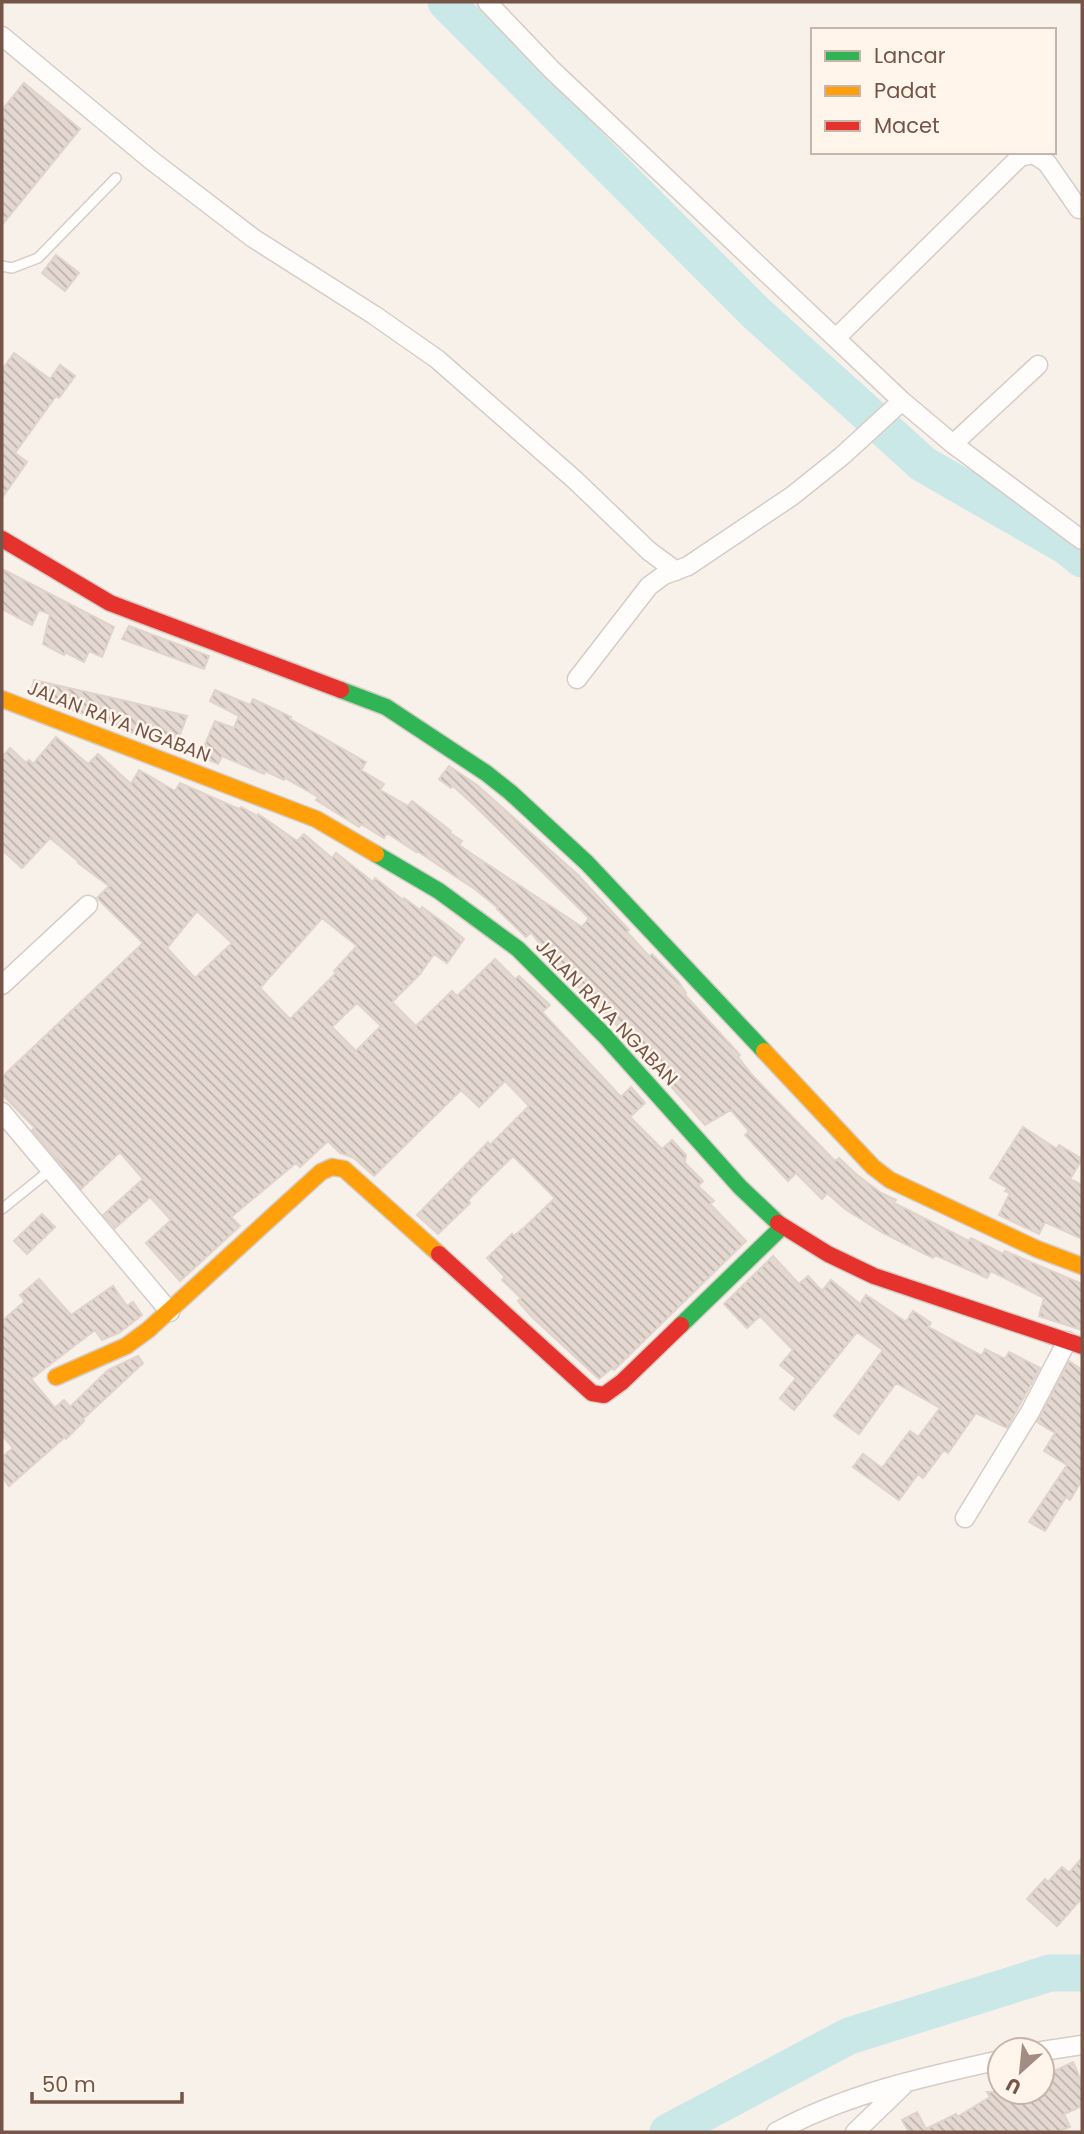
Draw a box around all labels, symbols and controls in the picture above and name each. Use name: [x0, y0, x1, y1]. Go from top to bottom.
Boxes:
legend: [811, 28, 1056, 154]
text: Lancar: [874, 41, 946, 70]
text: Padat: [874, 76, 936, 105]
text: Macet: [874, 111, 940, 140]
street label: JALAN RAYA NGABAN: [23, 674, 214, 769]
street label: JALAN RAYA NGABAN: [529, 933, 684, 1092]
north arrow: [986, 2036, 1056, 2106]
scale bar: [32, 2060, 182, 2104]
text: 50 m: [42, 2070, 96, 2099]
text: U: [1001, 2071, 1026, 2101]

